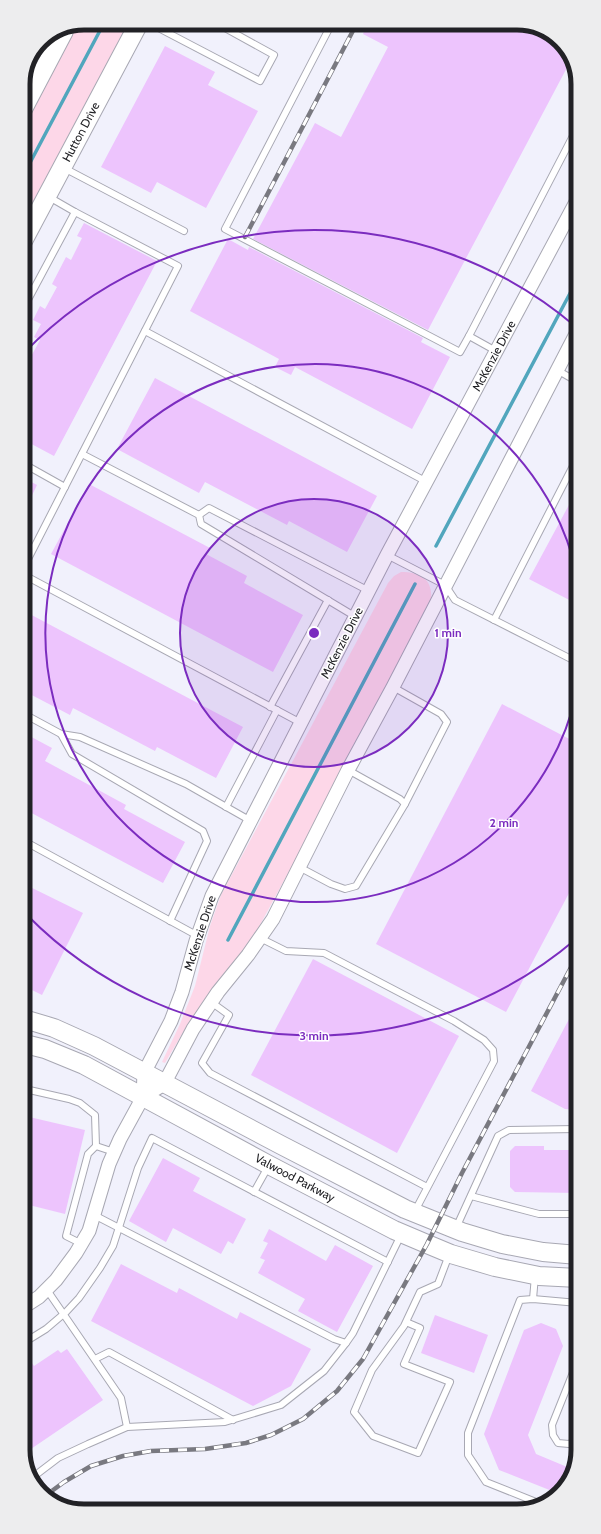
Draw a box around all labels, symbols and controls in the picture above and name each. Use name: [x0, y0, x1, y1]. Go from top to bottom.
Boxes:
street label: Hutton Drive: [59, 99, 103, 164]
street label: McKenzie Drive: [469, 318, 519, 394]
street label: McKenzie Drive: [317, 605, 366, 681]
text: 1 min: [434, 625, 462, 640]
centre of rings: [307, 626, 321, 640]
text: 2 min: [490, 815, 518, 830]
street label: McKenzie Drive: [180, 893, 219, 972]
text: 3 min: [299, 1028, 329, 1043]
street label: Valwood Parkway: [253, 1150, 338, 1205]

